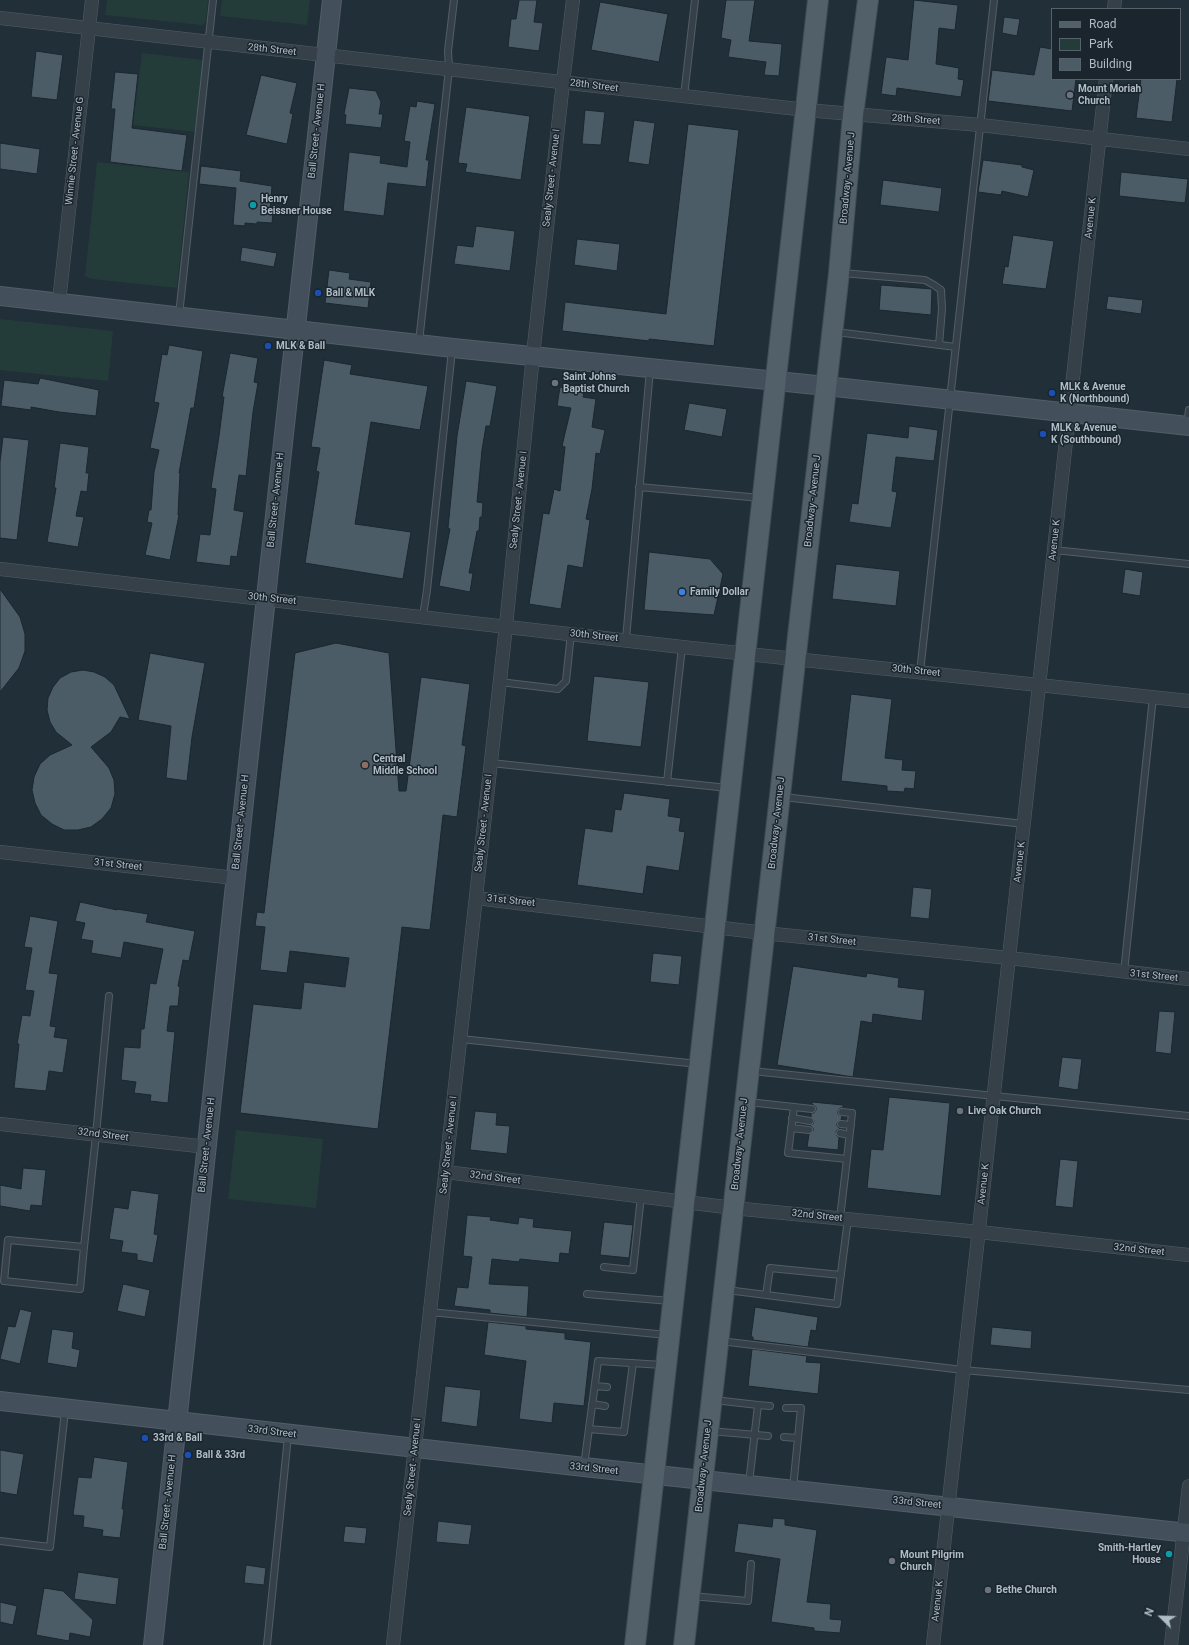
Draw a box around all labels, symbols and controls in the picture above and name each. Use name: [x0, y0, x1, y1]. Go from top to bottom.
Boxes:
legend: [1051, 8, 1181, 80]
text: Road: [1089, 17, 1117, 31]
text: Park: [1089, 37, 1113, 51]
street label: 28th Street: [247, 41, 297, 59]
text: Building: [1089, 57, 1132, 71]
street label: 28th Street: [569, 77, 619, 95]
street label: Ball Street - Avenue H: [306, 83, 328, 179]
place label: Mount Moriah Church: [1078, 83, 1141, 106]
marker: Mount Moriah Church: [1065, 90, 1075, 100]
street label: Winnie Street - Avenue G: [63, 96, 87, 206]
street label: 28th Street: [891, 112, 941, 128]
street label: Sealy Street - Avenue I: [541, 128, 563, 228]
street label: Broadway - Avenue J: [838, 131, 858, 225]
place label: Henry Beissner House: [261, 193, 332, 216]
street label: Avenue K: [1083, 197, 1099, 239]
marker: Henry Beissner House: [248, 200, 258, 210]
place label: Ball & MLK: [326, 287, 375, 299]
marker: Ball & MLK: [313, 288, 323, 298]
place label: MLK & Ball: [276, 340, 325, 352]
marker: MLK & Ball: [263, 341, 273, 351]
place label: Saint Johns Baptist Church: [563, 371, 630, 394]
marker: Saint Johns Baptist Church: [550, 378, 560, 388]
place label: MLK & Avenue K (Northbound): [1060, 381, 1130, 404]
marker: MLK & Avenue K (Northbound): [1047, 388, 1057, 398]
place label: MLK & Avenue K (Southbound): [1051, 422, 1121, 446]
marker: MLK & Avenue K (Southbound): [1038, 429, 1048, 439]
street label: Sealy Street - Avenue I: [508, 450, 530, 550]
street label: Ball Street - Avenue H: [265, 452, 287, 548]
street label: Broadway - Avenue J: [802, 454, 824, 548]
street label: Avenue K: [1047, 519, 1063, 561]
place label: Family Dollar: [690, 586, 749, 598]
marker: Family Dollar: [677, 587, 687, 597]
street label: 30th Street: [247, 590, 297, 608]
street label: 30th Street: [569, 627, 619, 645]
street label: 30th Street: [891, 662, 941, 680]
place label: Central Middle School: [373, 753, 437, 776]
marker: Central Middle School: [360, 760, 370, 770]
street label: Sealy Street - Avenue I: [473, 773, 495, 873]
street label: Ball Street - Avenue H: [230, 774, 252, 870]
street label: Broadway - Avenue J: [766, 776, 788, 870]
street label: Avenue K: [1012, 841, 1028, 883]
street label: 31st Street: [93, 856, 143, 874]
street label: 31st Street: [486, 892, 536, 910]
street label: 31st Street: [807, 931, 857, 949]
street label: 31st Street: [1129, 967, 1179, 985]
street label: Sealy Street - Avenue I: [438, 1095, 460, 1195]
street label: Ball Street - Avenue H: [196, 1097, 218, 1193]
street label: Broadway - Avenue J: [729, 1097, 751, 1191]
place label: Live Oak Church: [968, 1105, 1041, 1117]
marker: Live Oak Church: [955, 1106, 965, 1116]
street label: 32nd Street: [77, 1126, 129, 1144]
street label: Avenue K: [976, 1163, 992, 1205]
street label: 32nd Street: [469, 1169, 521, 1187]
street label: 32nd Street: [791, 1207, 843, 1225]
street label: 32nd Street: [1113, 1241, 1165, 1259]
street label: Sealy Street - Avenue I: [402, 1417, 424, 1517]
street label: Broadway - Avenue J: [693, 1419, 715, 1513]
street label: 33rd Street: [247, 1423, 297, 1441]
place label: 33rd & Ball: [153, 1432, 202, 1444]
marker: 33rd & Ball: [140, 1433, 150, 1443]
place label: Ball & 33rd: [196, 1449, 245, 1461]
marker: Ball & 33rd: [183, 1450, 193, 1460]
street label: Ball Street - Avenue H: [157, 1454, 179, 1550]
street label: 33rd Street: [569, 1460, 619, 1478]
street label: 33rd Street: [892, 1494, 942, 1512]
place label: Smith-Hartley House: [1098, 1542, 1161, 1566]
place label: Mount Pilgrim Church: [900, 1549, 964, 1572]
marker: Smith-Hartley House: [1164, 1549, 1174, 1559]
marker: Mount Pilgrim Church: [887, 1556, 897, 1566]
street label: Avenue K: [930, 1580, 946, 1622]
place label: Bethe Church: [996, 1584, 1057, 1596]
marker: Bethe Church: [983, 1585, 993, 1595]
north arrow: [1141, 1597, 1181, 1637]
text: N: [1142, 1606, 1157, 1618]

